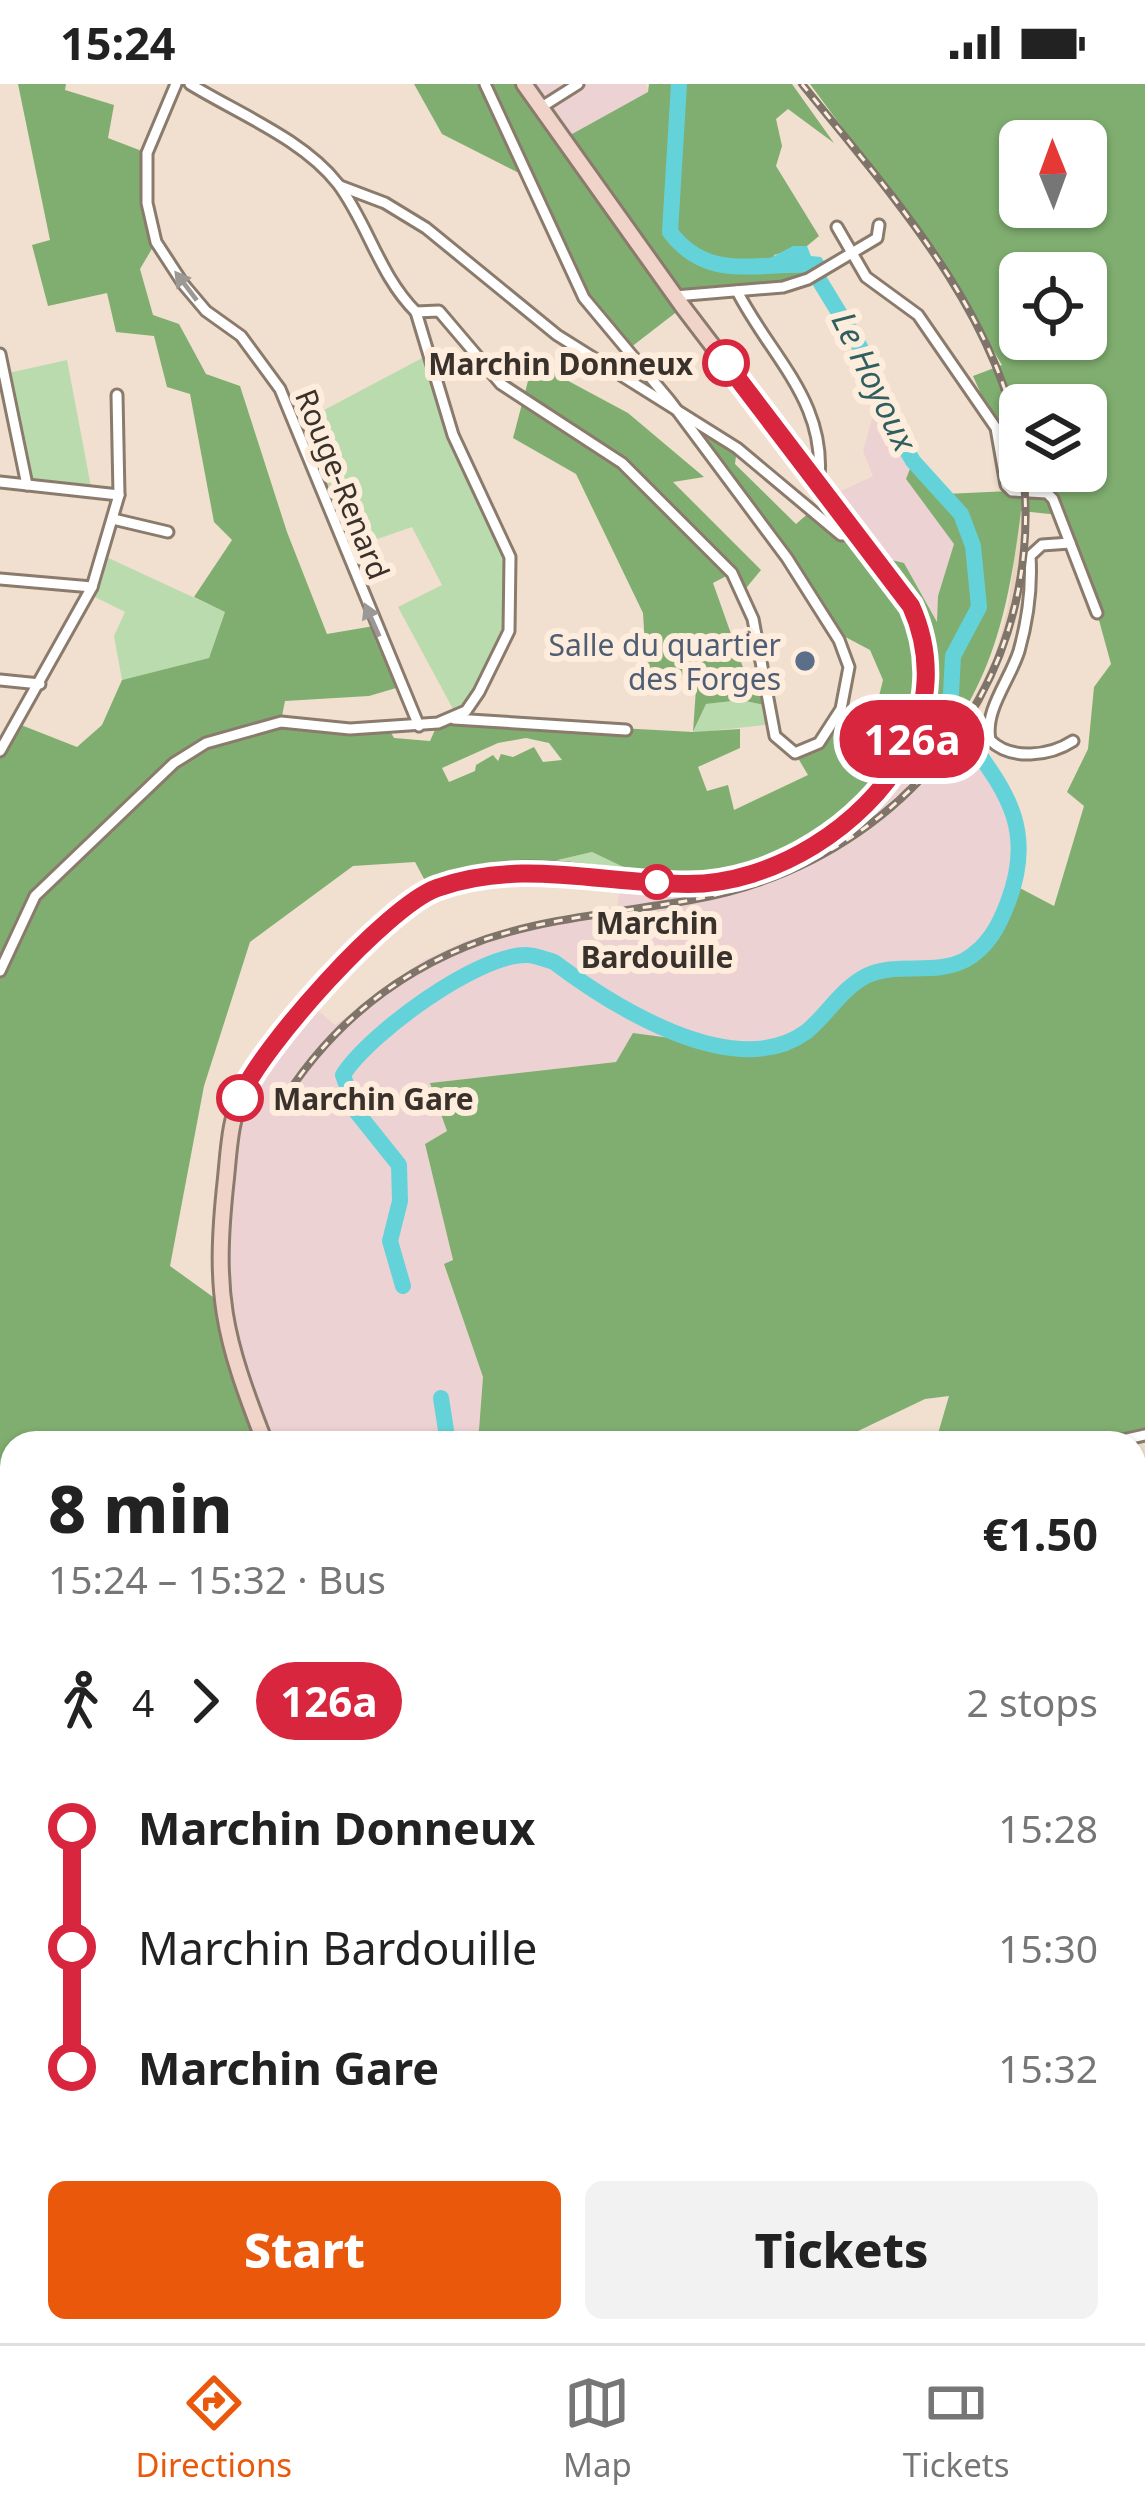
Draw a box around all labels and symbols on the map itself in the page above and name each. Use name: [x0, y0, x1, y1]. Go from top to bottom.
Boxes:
north arrow: [999, 120, 1107, 228]
one-way arrow: [174, 270, 199, 301]
water label: Le Hoyoux: [822, 304, 929, 459]
marker: Marchin Donneux: [704, 341, 748, 385]
place label: Marchin Donneux: [428, 343, 694, 384]
street label: Rouge-Renard: [286, 383, 400, 585]
one-way arrow: [362, 602, 382, 637]
place label: Salle du quartier des Forges: [549, 624, 781, 699]
marker: Salle du quartier des Forges: [792, 648, 818, 674]
line badge: 126a: [828, 700, 996, 778]
marker: Marchin Bardouille: [641, 866, 673, 898]
place label: Marchin Bardouille: [581, 902, 733, 977]
marker: Marchin Gare: [218, 1076, 262, 1120]
place label: Marchin Gare: [273, 1078, 474, 1119]

